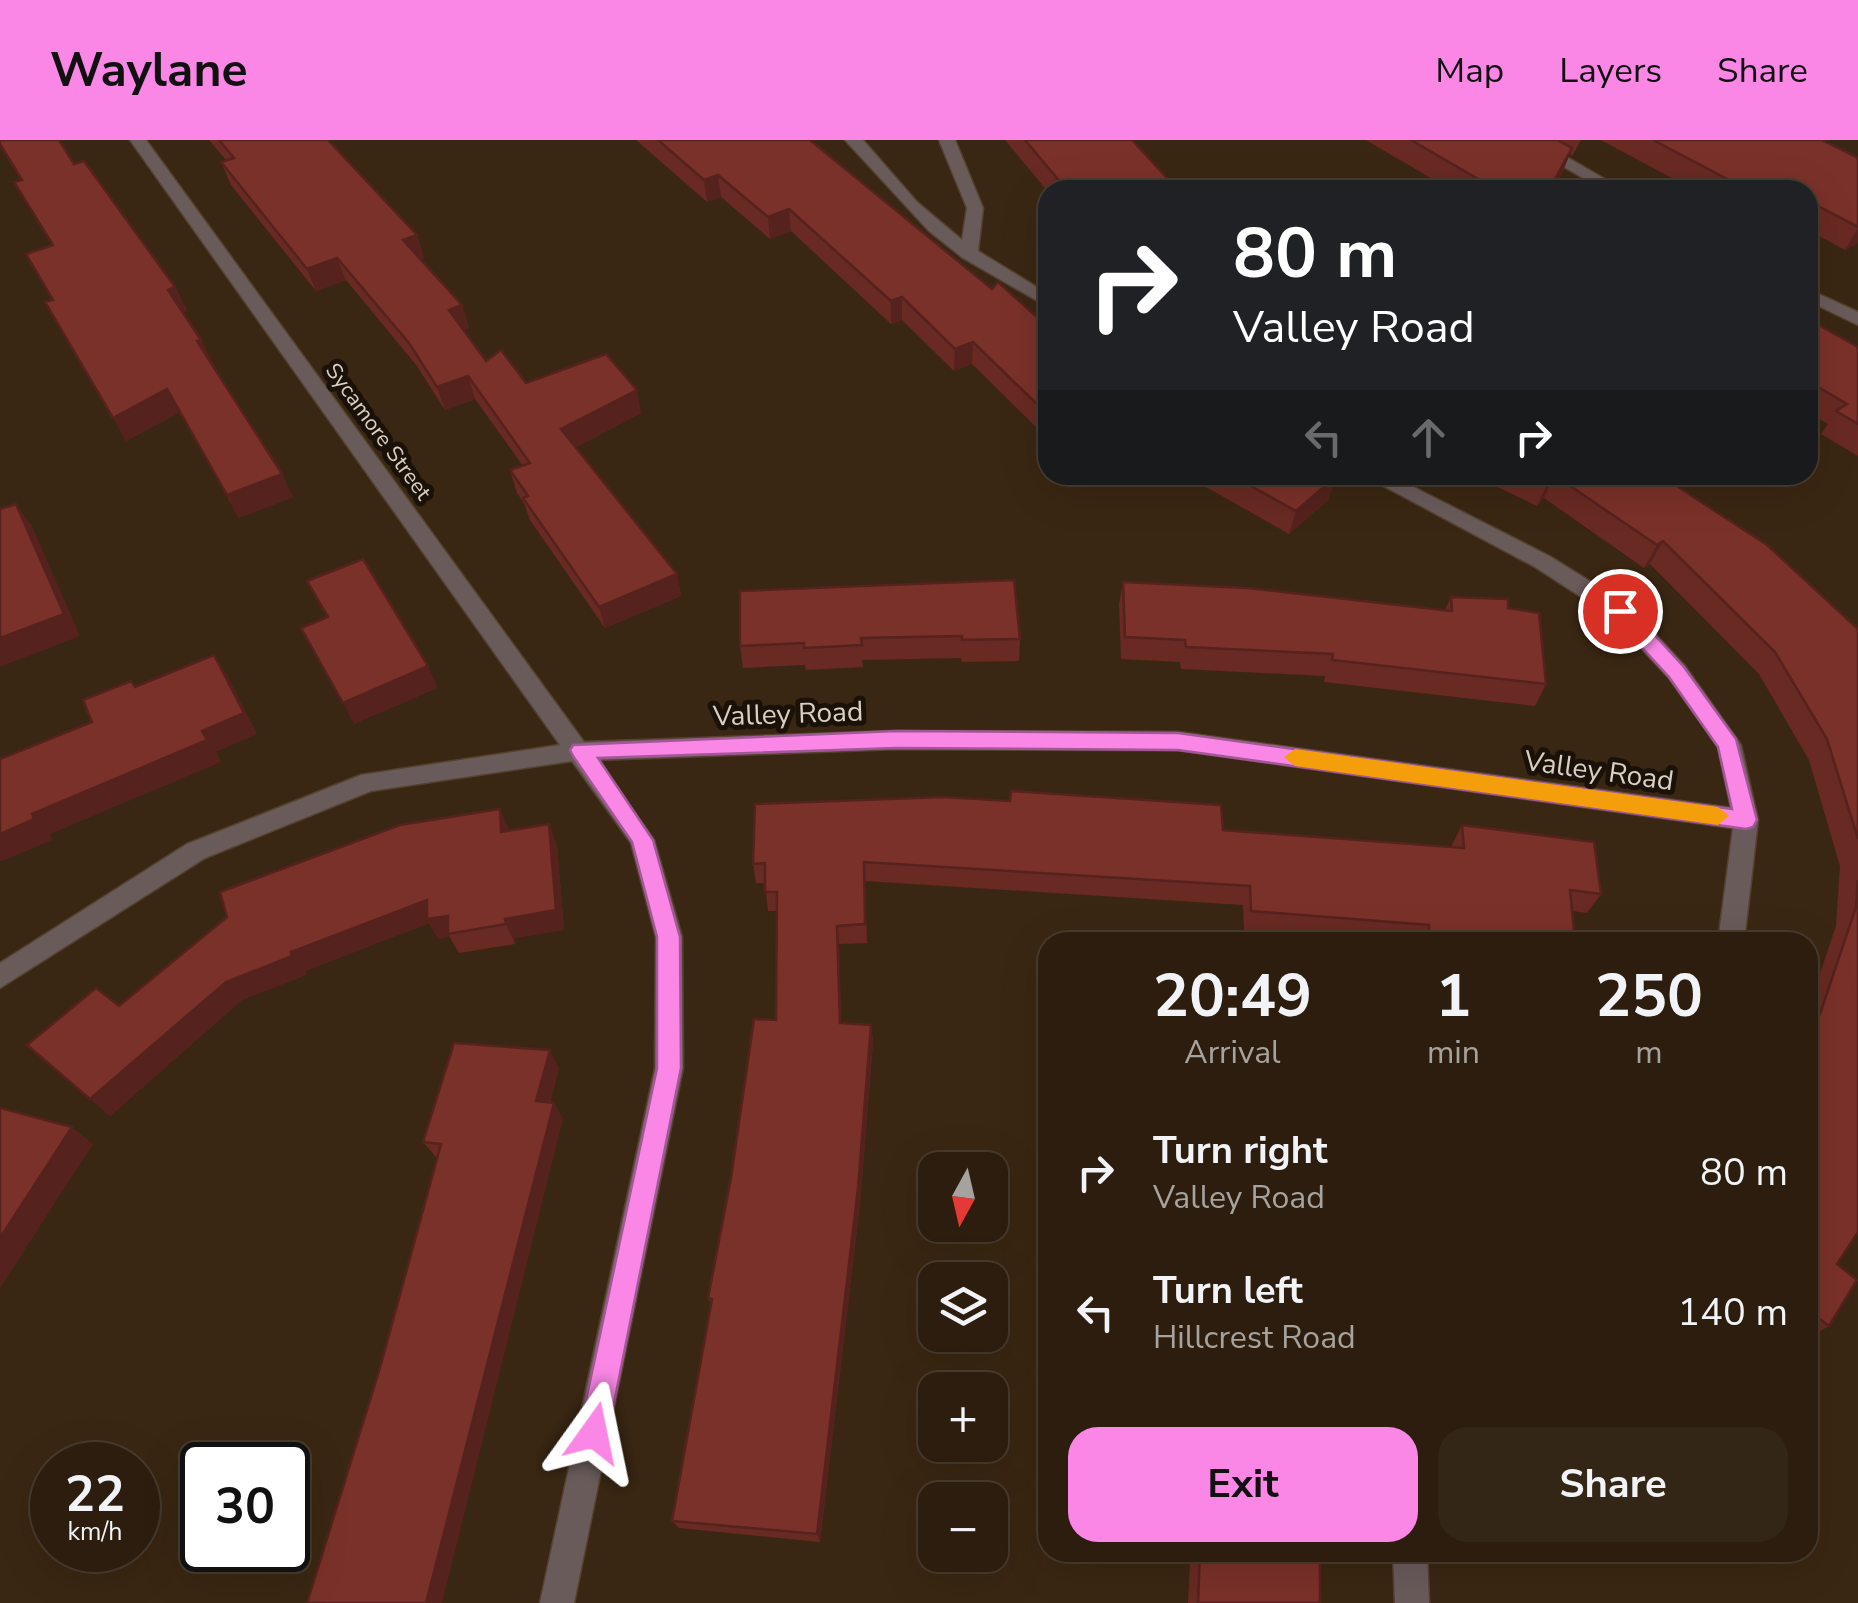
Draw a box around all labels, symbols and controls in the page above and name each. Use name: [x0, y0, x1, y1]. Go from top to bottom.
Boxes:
text: Waylane: [50, 37, 247, 103]
text: Map: [1435, 47, 1504, 94]
text: Layers: [1559, 47, 1662, 94]
text: Share: [1717, 47, 1808, 94]
text: 80 m: [1233, 206, 1397, 302]
icon: right: [1068, 220, 1198, 350]
text: Valley Road: [1233, 297, 1475, 358]
street label: Sycamore Street: [318, 357, 438, 506]
icon: left: [1296, 410, 1351, 465]
icon: ahead: [1401, 410, 1456, 465]
icon: right: [1506, 410, 1561, 465]
pin: [1578, 569, 1663, 654]
icon: arrive: [1593, 584, 1648, 639]
street label: Valley Road: [711, 692, 864, 736]
street label: Valley Road: [1521, 742, 1676, 800]
text: 20:49: [1153, 955, 1312, 1037]
text: 1: [1435, 955, 1471, 1037]
text: 250: [1595, 955, 1703, 1037]
text: Arrival: [1184, 1031, 1281, 1074]
text: min: [1427, 1031, 1480, 1074]
text: m: [1635, 1031, 1663, 1074]
text: Turn right: [1153, 1125, 1328, 1176]
icon: right: [1068, 1145, 1123, 1200]
text: 80 m: [1700, 1147, 1788, 1198]
north arrow: [918, 1152, 1008, 1242]
map controls: [918, 1152, 1008, 1572]
text: Valley Road: [1153, 1176, 1325, 1219]
button: layers: [918, 1262, 1008, 1352]
text: Turn left: [1153, 1265, 1303, 1316]
icon: left: [1068, 1285, 1123, 1340]
text: 140 m: [1677, 1287, 1788, 1338]
text: Hillcrest Road: [1153, 1316, 1356, 1359]
button: +: [918, 1372, 1008, 1462]
position arrow: [542, 1381, 646, 1485]
button: Exit: [1068, 1427, 1418, 1542]
button: Share: [1438, 1427, 1788, 1542]
speed limit sign: 30: [180, 1442, 310, 1572]
text: 22: [65, 1460, 125, 1529]
button: −: [918, 1482, 1008, 1572]
text: km/h: [67, 1515, 123, 1549]

